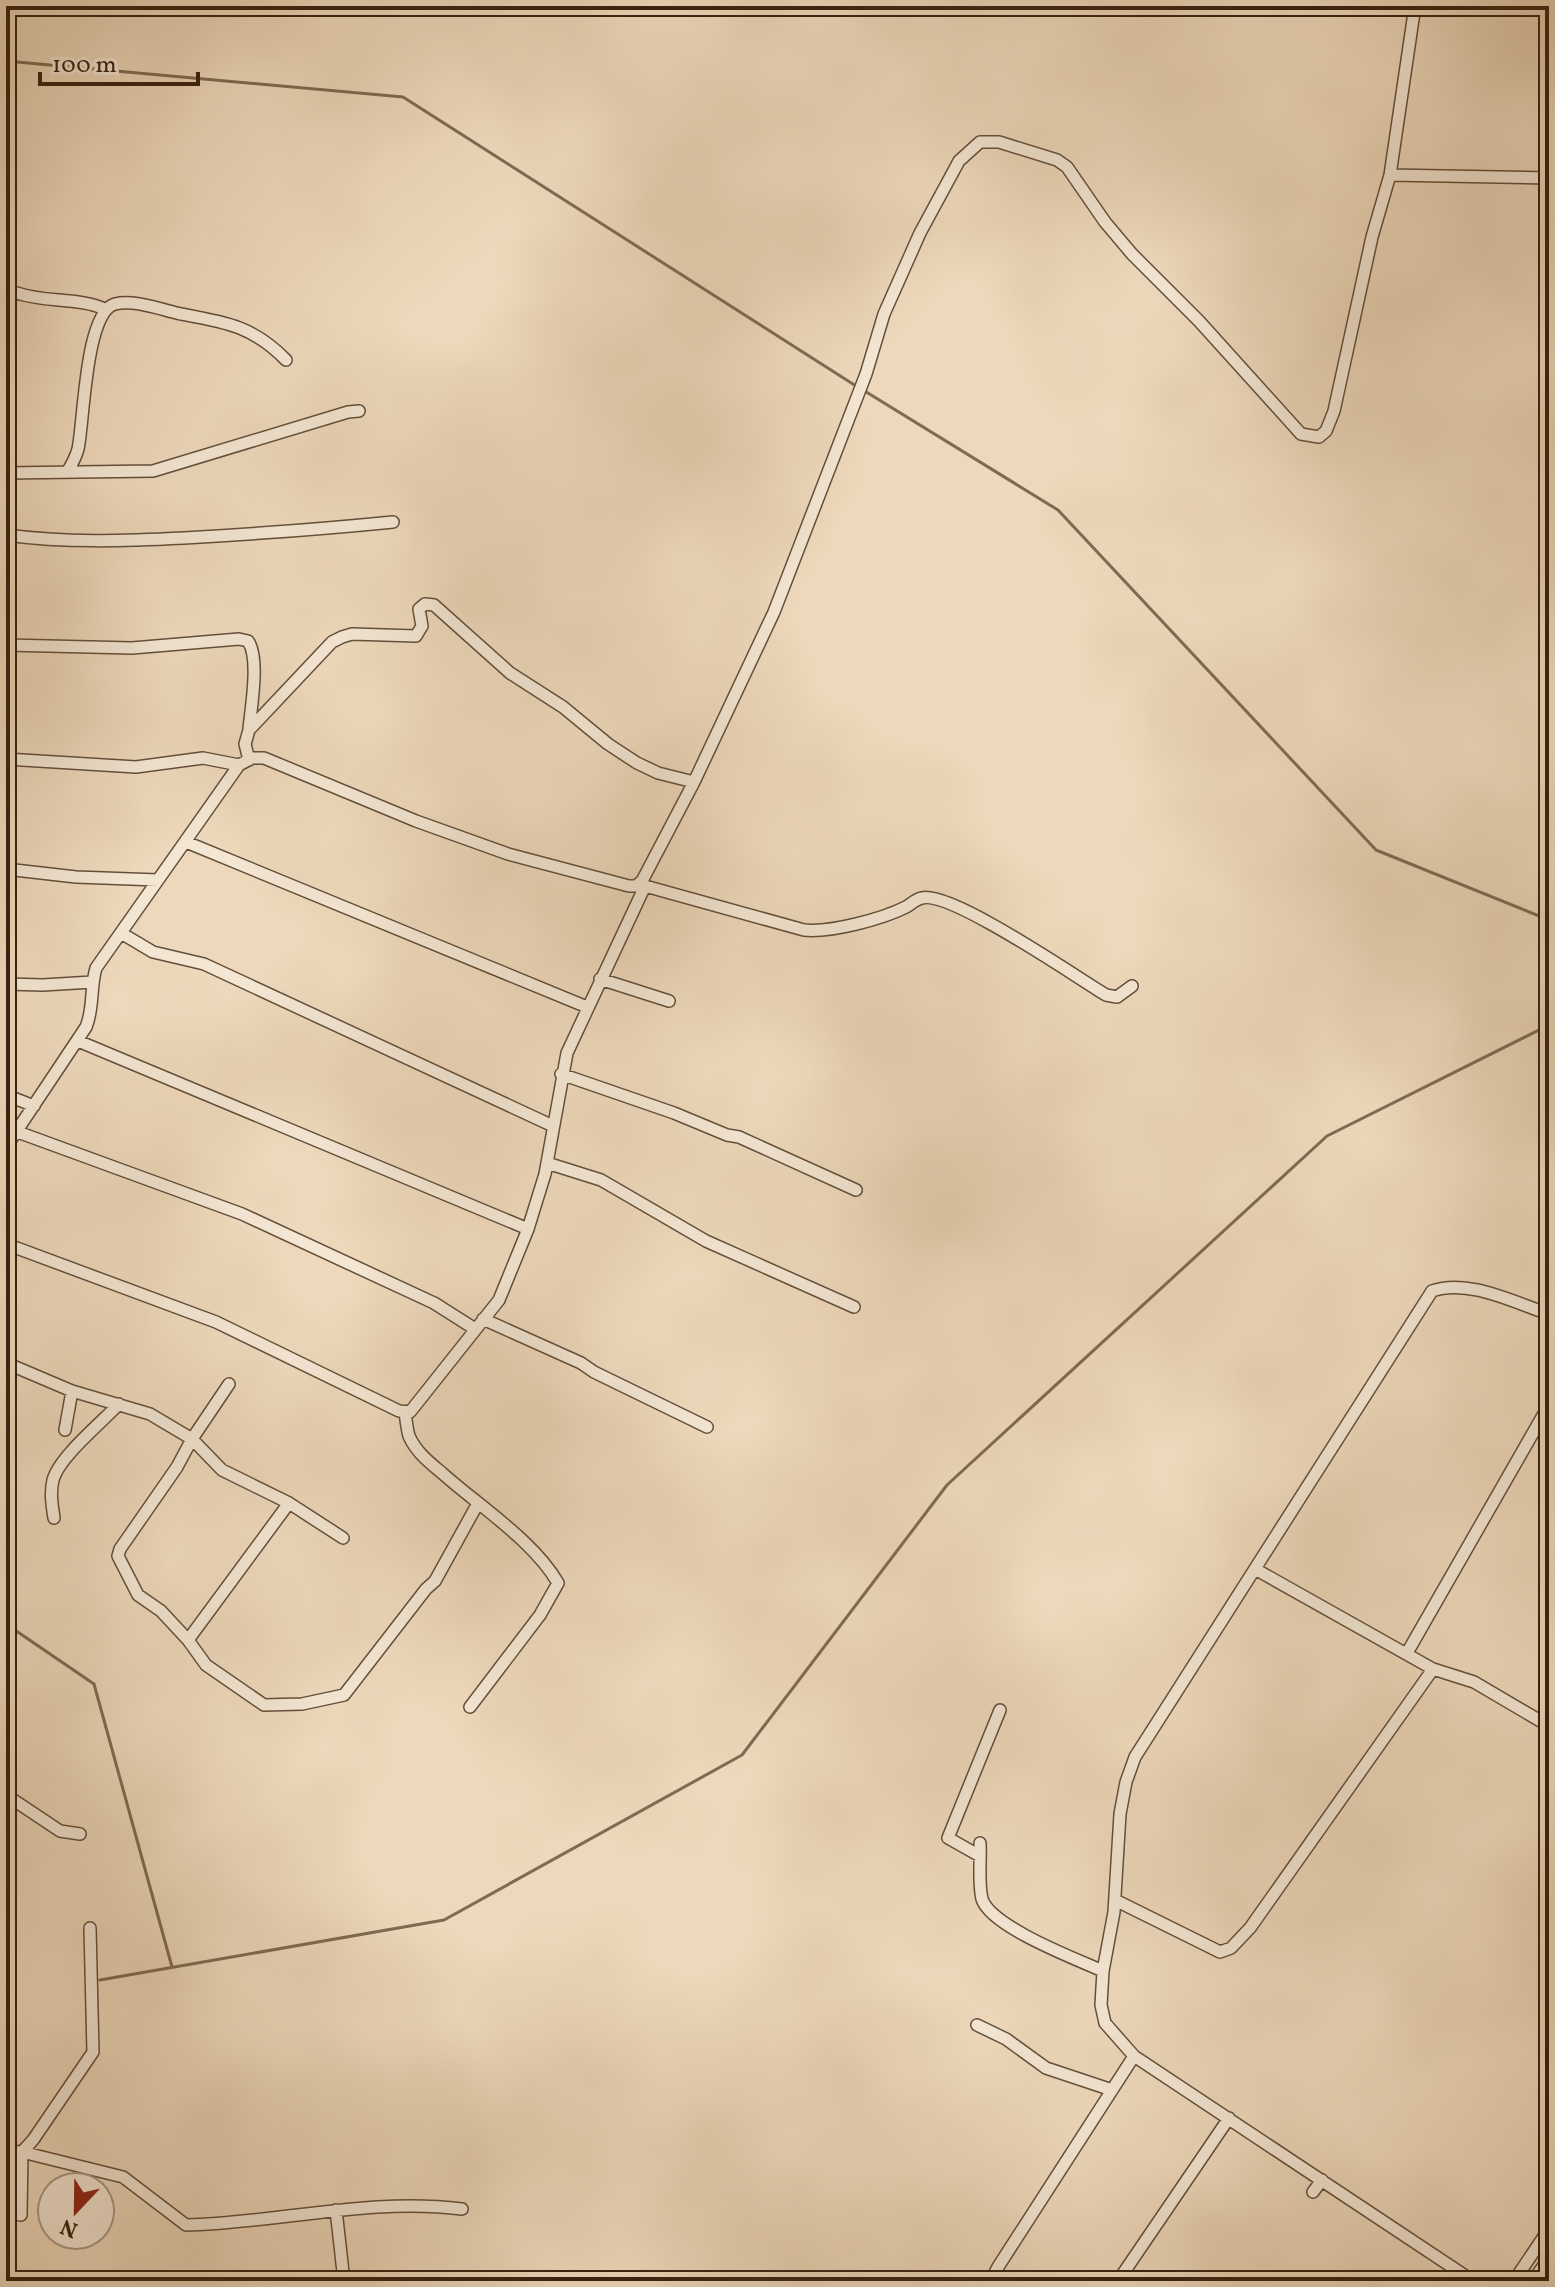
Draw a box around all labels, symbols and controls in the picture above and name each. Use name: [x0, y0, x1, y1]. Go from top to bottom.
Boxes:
scale bar: [40, 36, 198, 86]
text: 100 m: [52, 49, 117, 83]
north arrow: [36, 2171, 116, 2251]
text: N: [56, 2210, 83, 2245]

